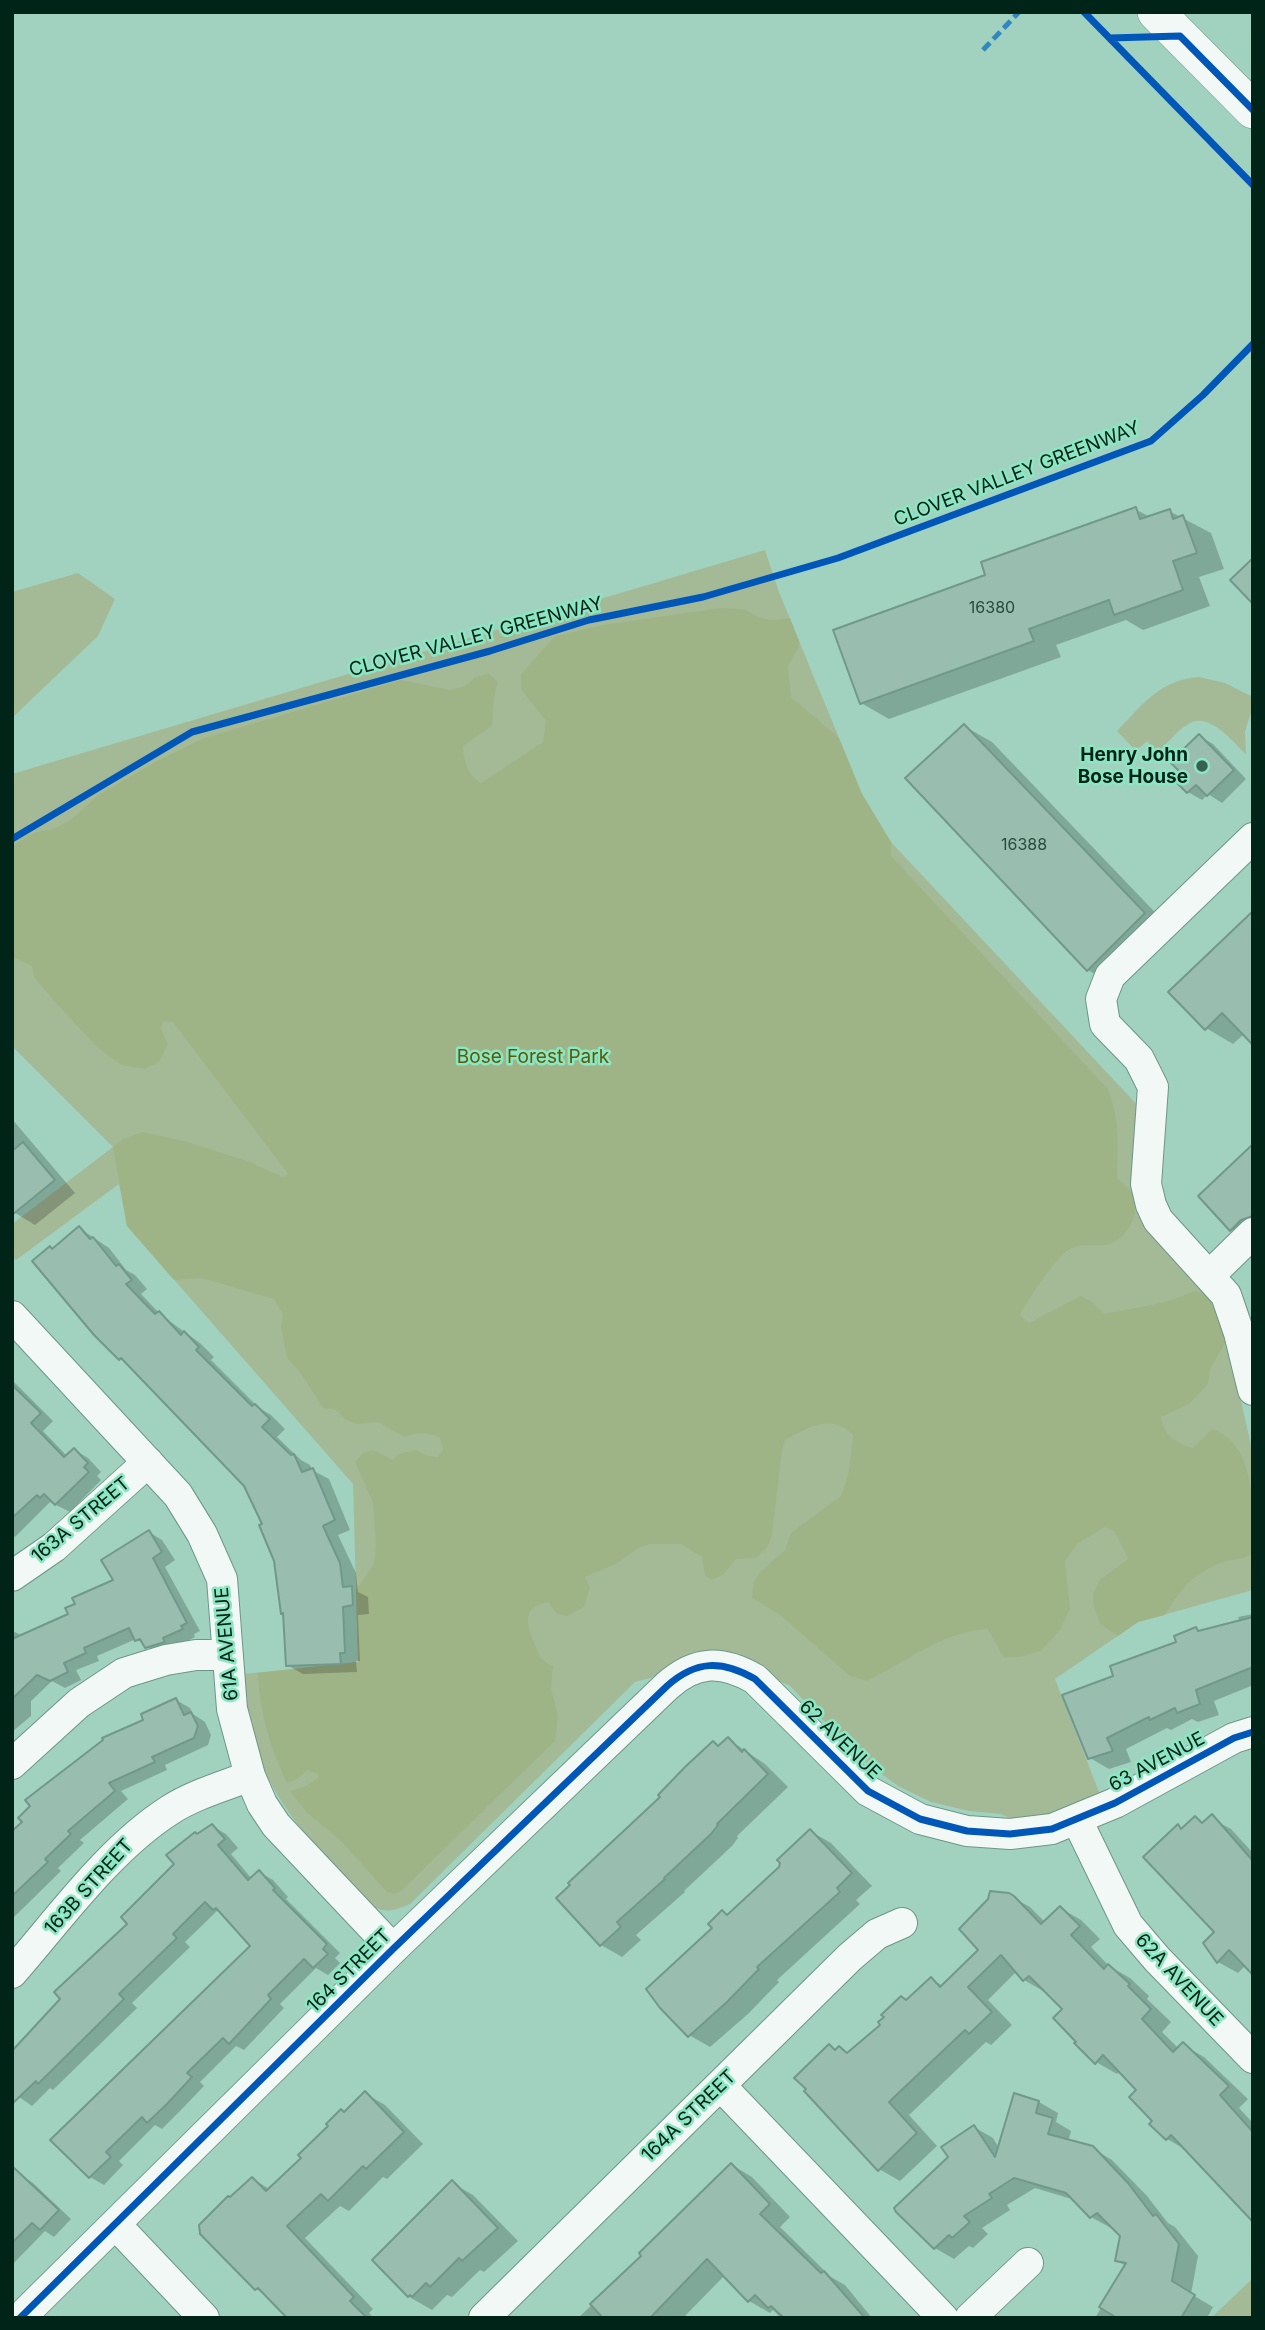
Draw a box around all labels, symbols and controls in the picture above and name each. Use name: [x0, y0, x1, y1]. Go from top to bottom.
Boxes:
street label: CLOVER VALLEY GREENWAY: [891, 416, 1143, 532]
street label: CLOVER VALLEY GREENWAY: [347, 592, 605, 682]
house number: 16380: [969, 598, 1015, 618]
place label: Henry John Bose House: [1078, 744, 1188, 788]
marker: Henry John Bose House: [1194, 758, 1210, 774]
house number: 16388: [1001, 835, 1047, 855]
park label: Bose Forest Park: [457, 1046, 609, 1068]
street label: 163A STREET: [27, 1472, 135, 1568]
street label: 61A AVENUE: [211, 1586, 243, 1702]
street label: 62 AVENUE: [794, 1695, 886, 1785]
street label: 63 AVENUE: [1105, 1727, 1209, 1797]
street label: 163B STREET: [40, 1834, 138, 1940]
street label: 164 STREET: [302, 1924, 396, 2018]
street label: 62A AVENUE: [1130, 1929, 1228, 2031]
street label: 164A STREET: [637, 2065, 741, 2167]

